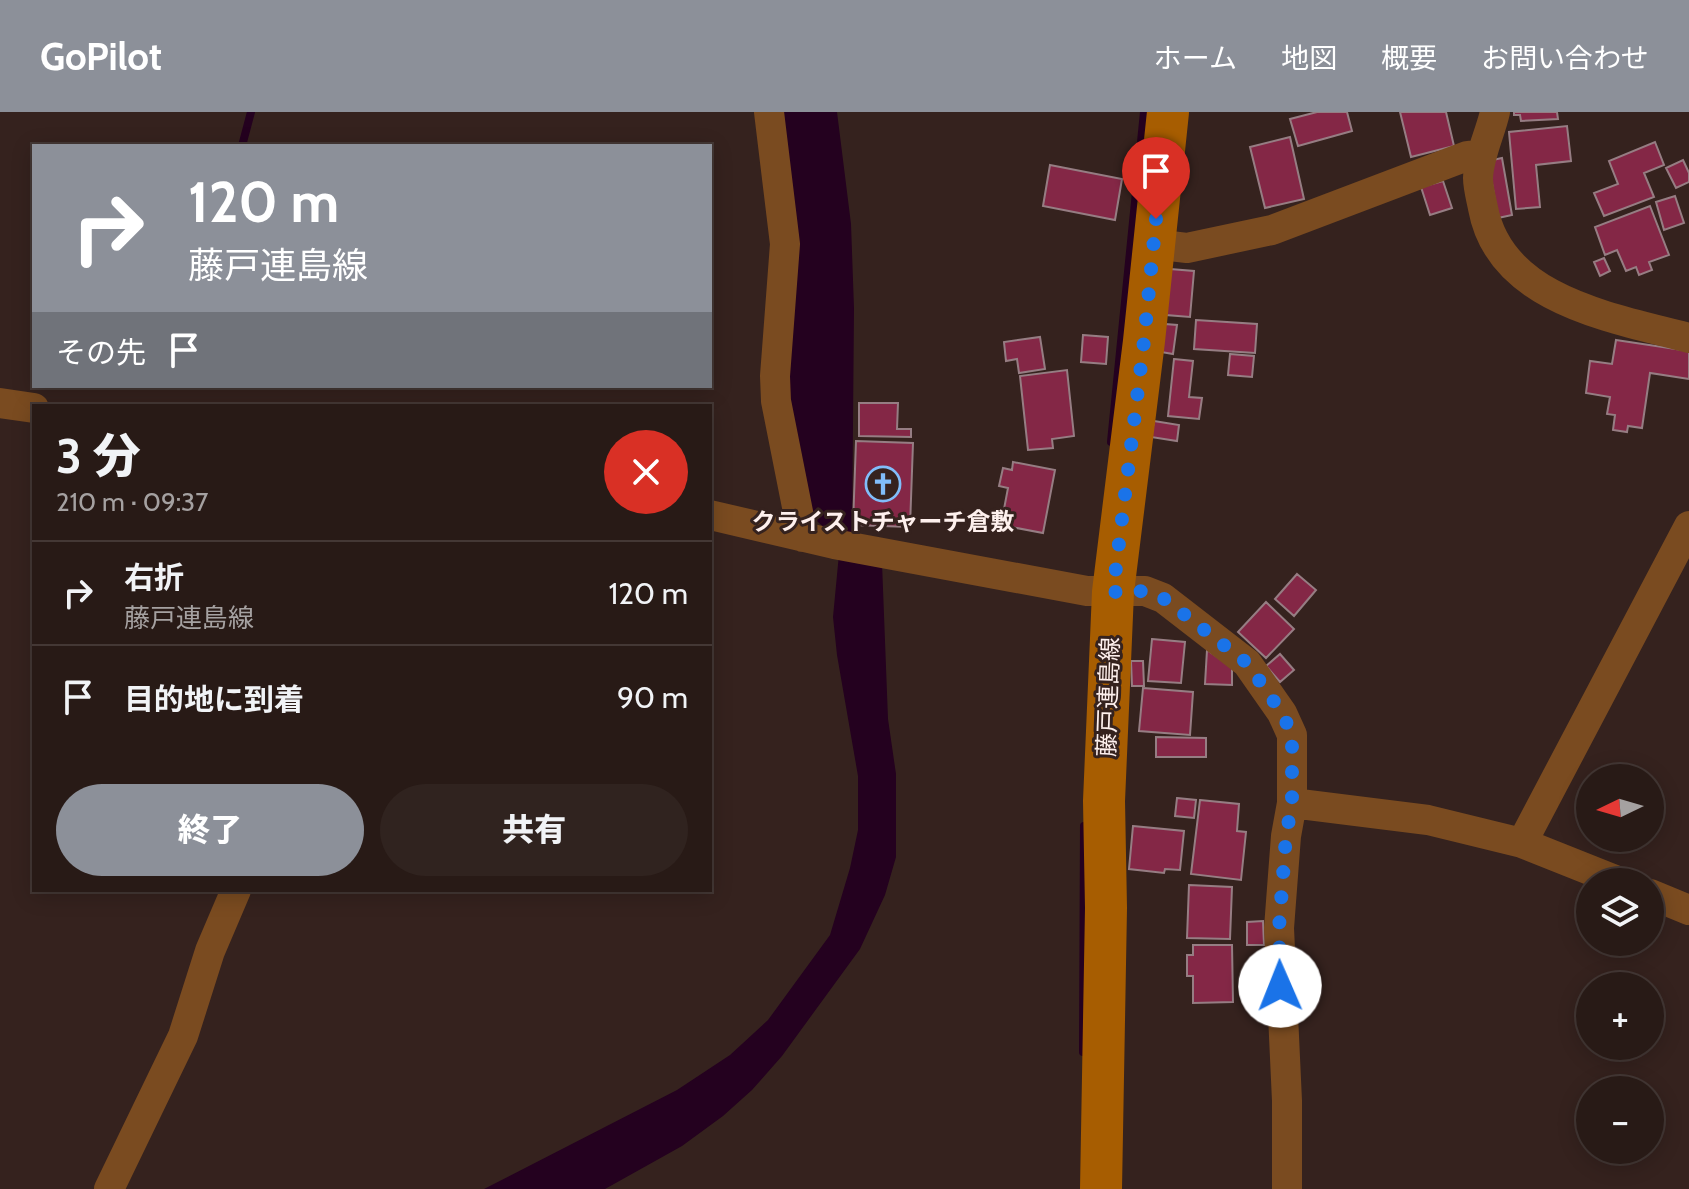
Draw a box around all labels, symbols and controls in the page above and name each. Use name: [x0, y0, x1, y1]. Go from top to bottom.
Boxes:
text: GoPilot: [40, 33, 162, 80]
text: ホーム: [1154, 41, 1237, 75]
text: 地図: [1281, 41, 1337, 75]
text: 概要: [1381, 41, 1437, 75]
text: お問い合わせ: [1481, 41, 1649, 75]
pin: [1122, 137, 1190, 219]
icon: arrive: [1134, 149, 1178, 193]
text: 120 m: [188, 168, 339, 236]
icon: right: [56, 176, 160, 280]
text: 藤戸連島線: [188, 243, 368, 287]
icon: arrive: [162, 328, 206, 372]
text: その先: [56, 334, 146, 371]
text: 3 分: [56, 427, 141, 485]
button: close: [604, 430, 688, 514]
church icon: クライストチャーチ倉敷: [864, 465, 902, 503]
text: 210 m · 09:37: [56, 486, 208, 518]
place label: クライストチャーチ倉敷: [751, 507, 1015, 536]
text: 右折: [124, 559, 184, 596]
icon: right: [56, 571, 100, 615]
text: 120 m: [608, 575, 688, 612]
text: 藤戸連島線: [124, 602, 254, 634]
street label: 藤戸連島線: [1091, 637, 1125, 757]
icon: arrive: [56, 675, 100, 719]
text: 90 m: [617, 679, 688, 716]
text: 目的地に到着: [124, 681, 304, 718]
north arrow: [1576, 764, 1664, 852]
map controls: [1576, 764, 1664, 1164]
button: 終了: [56, 784, 364, 876]
button: 共有: [380, 784, 688, 876]
button: layers: [1576, 868, 1664, 956]
position arrow: [1238, 944, 1322, 1028]
button: +: [1576, 972, 1664, 1060]
button: −: [1576, 1076, 1664, 1164]

